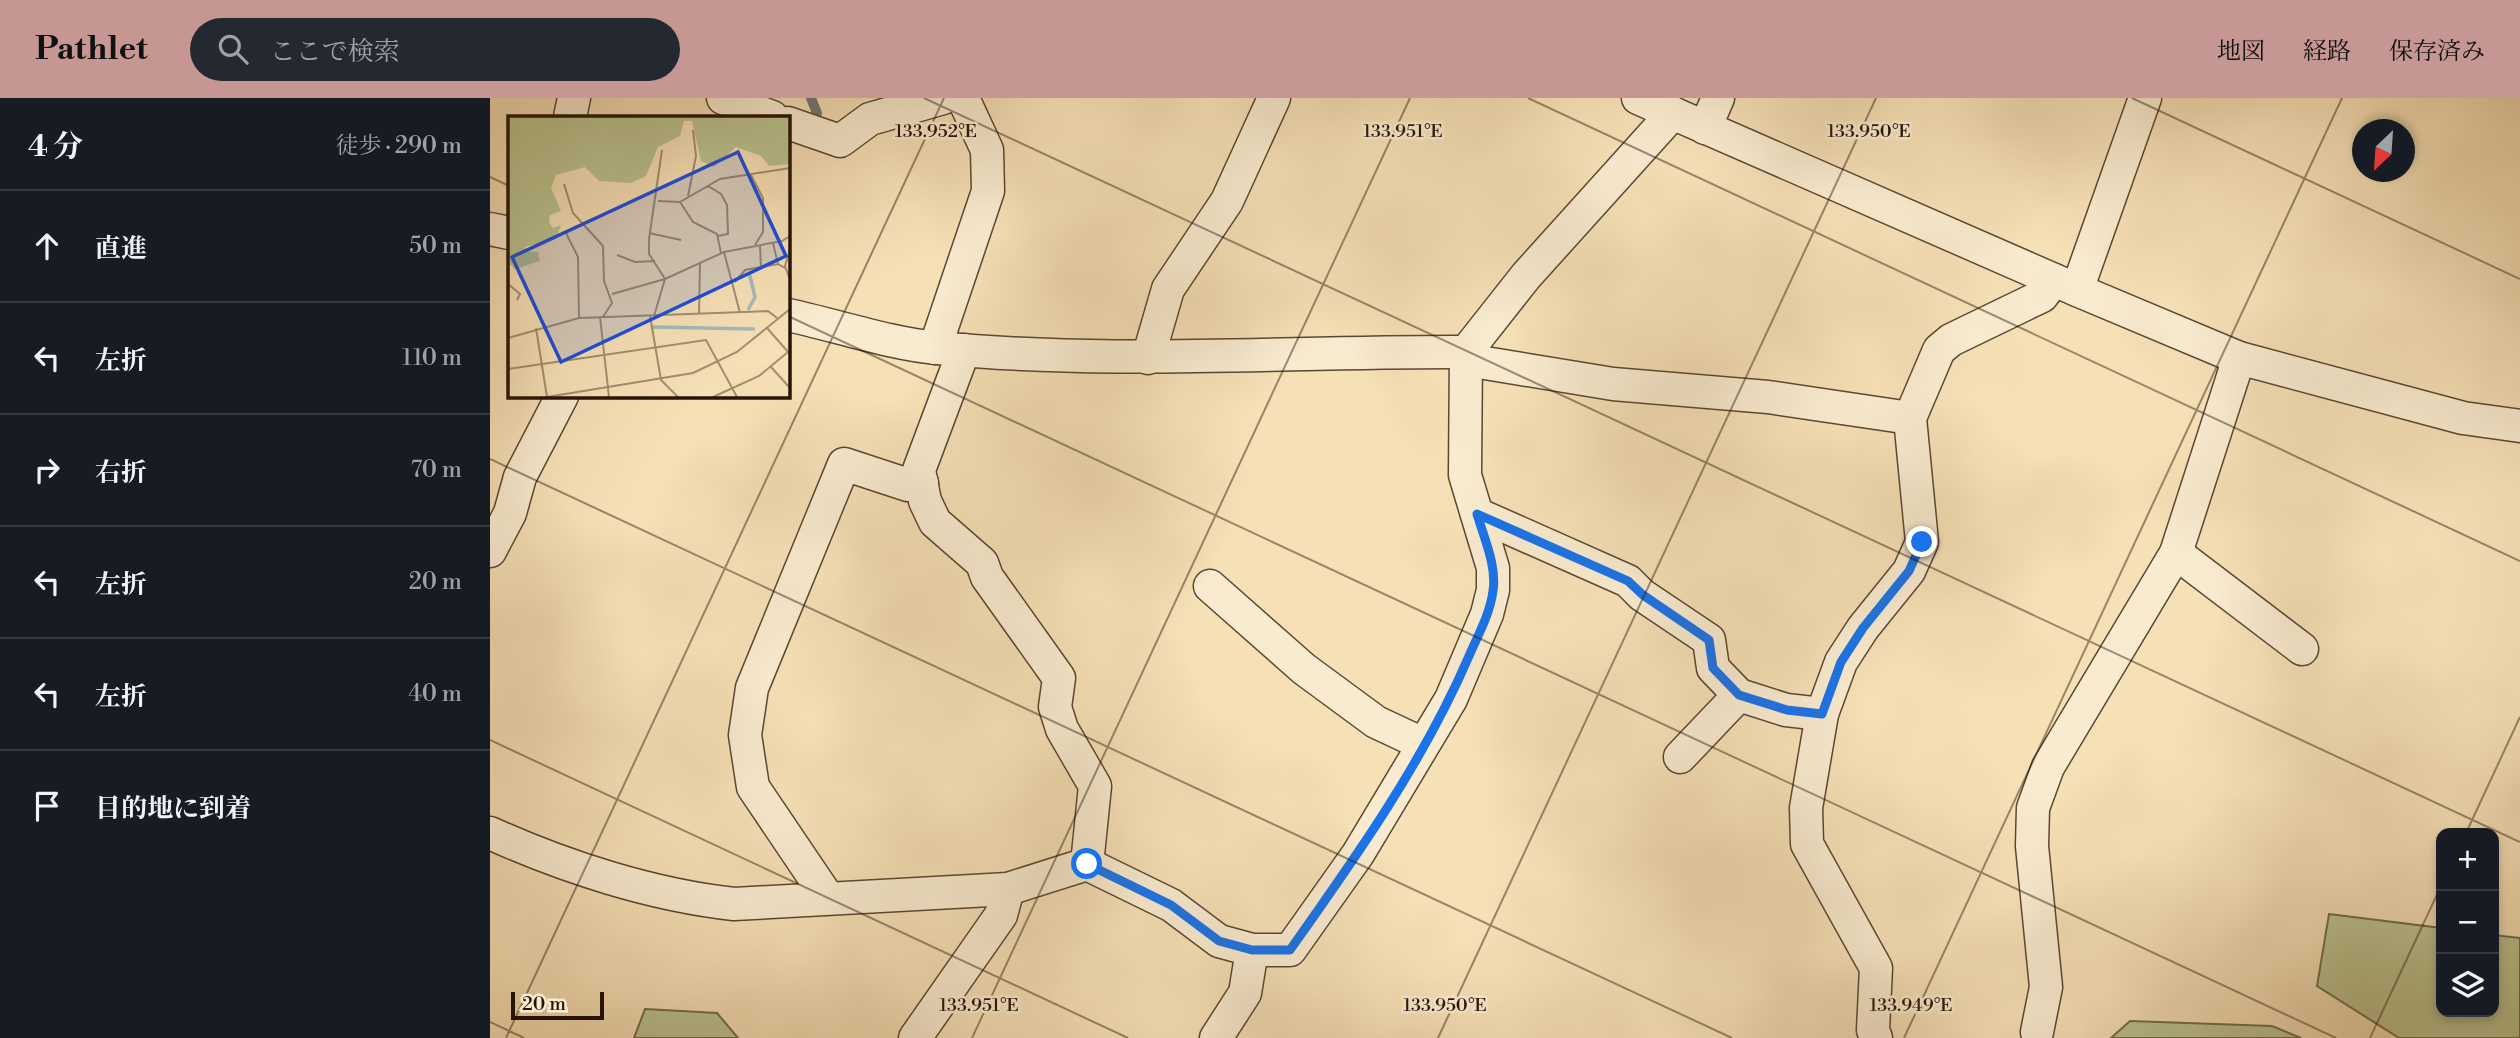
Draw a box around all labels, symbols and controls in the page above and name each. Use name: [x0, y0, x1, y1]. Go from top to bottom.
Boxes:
search box: [190, 18, 680, 81]
text: Pathlet: [35, 29, 148, 70]
icon: search: [214, 30, 252, 68]
text: ここで検索: [270, 36, 400, 68]
text: 地図: [2217, 37, 2265, 67]
text: 経路: [2303, 37, 2351, 67]
text: 保存済み: [2389, 37, 2485, 67]
inset map: [508, 116, 789, 397]
north arrow: [2352, 119, 2415, 182]
text: 133.952°E: [895, 120, 977, 143]
text: 133.951°E: [1363, 120, 1443, 143]
text: 133.950°E: [1827, 120, 1911, 143]
text: 4 分: [28, 128, 83, 166]
text: 徒歩 · 290 m: [336, 132, 462, 160]
icon: ahead: [28, 227, 66, 265]
text: 50 m: [409, 232, 462, 260]
text: 直進: [95, 233, 147, 265]
icon: left: [28, 339, 66, 377]
text: 110 m: [402, 344, 462, 372]
text: 左折: [95, 345, 147, 377]
icon: right: [28, 451, 66, 489]
text: 70 m: [411, 456, 462, 484]
text: 右折: [95, 457, 147, 489]
route end: [1906, 526, 1937, 557]
icon: left: [28, 563, 66, 601]
text: 20 m: [409, 568, 462, 596]
text: 左折: [95, 569, 147, 601]
icon: left: [28, 675, 66, 713]
text: 40 m: [408, 680, 462, 708]
text: 左折: [95, 681, 147, 713]
icon: arrive: [28, 787, 66, 825]
text: 目的地に到着: [95, 793, 251, 825]
map controls: [2436, 828, 2499, 1017]
button: +: [2436, 828, 2499, 891]
route start: [1071, 848, 1102, 879]
button: −: [2436, 891, 2499, 954]
button: layers: [2436, 954, 2499, 1017]
scale bar: [511, 989, 604, 1021]
text: 20 m: [522, 992, 566, 1016]
text: 133.951°E: [939, 994, 1019, 1017]
text: 133.950°E: [1403, 994, 1487, 1017]
text: 133.949°E: [1869, 994, 1953, 1017]

